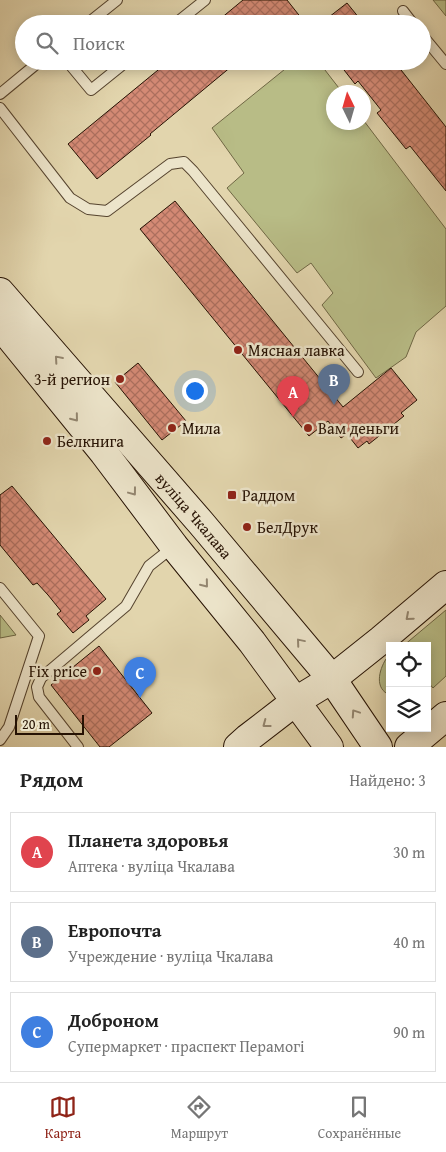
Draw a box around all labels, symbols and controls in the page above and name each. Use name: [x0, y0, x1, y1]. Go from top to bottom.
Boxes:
search box: [15, 15, 431, 70]
icon: search: [33, 29, 61, 57]
text: Поиск: [73, 29, 125, 57]
north arrow: [326, 85, 371, 130]
place label: Мясная лавка: [248, 338, 345, 362]
marker: Мясная лавка: [232, 344, 244, 356]
one-way arrow: [55, 356, 64, 365]
pin: B: [318, 364, 350, 405]
place label: 3-й регион: [34, 367, 110, 391]
marker: 3-й регион: [114, 373, 126, 385]
pin: A: [277, 376, 309, 417]
your location: [182, 378, 208, 404]
one-way arrow: [69, 412, 78, 421]
place label: Мила: [182, 416, 221, 440]
place label: Вам деньги: [318, 416, 399, 440]
marker: Мила: [166, 422, 178, 434]
marker: Вам деньги: [302, 422, 314, 434]
place label: Белкнига: [57, 429, 124, 453]
marker: Белкнига: [41, 435, 53, 447]
street label: вуліца Чкалава: [150, 467, 238, 564]
place label: Раддом: [242, 483, 295, 507]
one-way arrow: [127, 486, 136, 496]
marker: Раддом: [226, 489, 238, 501]
place label: БелДрук: [257, 515, 318, 539]
marker: БелДрук: [241, 521, 253, 533]
one-way arrow: [199, 578, 207, 587]
one-way arrow: [406, 611, 415, 619]
one-way arrow: [297, 638, 306, 647]
map controls: [386, 642, 431, 732]
button: locate: [386, 642, 431, 687]
pin: C: [124, 657, 156, 698]
place label: Fix price: [29, 659, 87, 683]
marker: Fix price: [91, 665, 103, 677]
button: layers: [386, 687, 431, 732]
one-way arrow: [352, 709, 361, 719]
scale bar: [15, 712, 84, 735]
text: 20 m: [22, 714, 50, 734]
one-way arrow: [263, 718, 272, 726]
text: Рядом: [20, 764, 83, 795]
text: Найдено: 3: [349, 768, 426, 792]
text: Планета здоровья: [68, 826, 228, 854]
text: A: [32, 840, 42, 864]
text: 30 m: [393, 840, 425, 864]
text: Аптека · вуліца Чкалава: [68, 854, 235, 878]
text: Европочта: [68, 916, 162, 944]
text: B: [32, 930, 42, 954]
text: 40 m: [393, 930, 425, 954]
text: Учреждение · вуліца Чкалава: [68, 944, 273, 968]
text: Доброном: [68, 1006, 159, 1034]
text: C: [32, 1020, 42, 1044]
text: 90 m: [393, 1020, 425, 1044]
text: Супермаркет · праспект Перамогі: [68, 1034, 304, 1058]
tab: Карта: [45, 1093, 81, 1143]
tab: Маршрут: [171, 1093, 228, 1143]
tab: Сохранённые: [318, 1093, 401, 1143]

